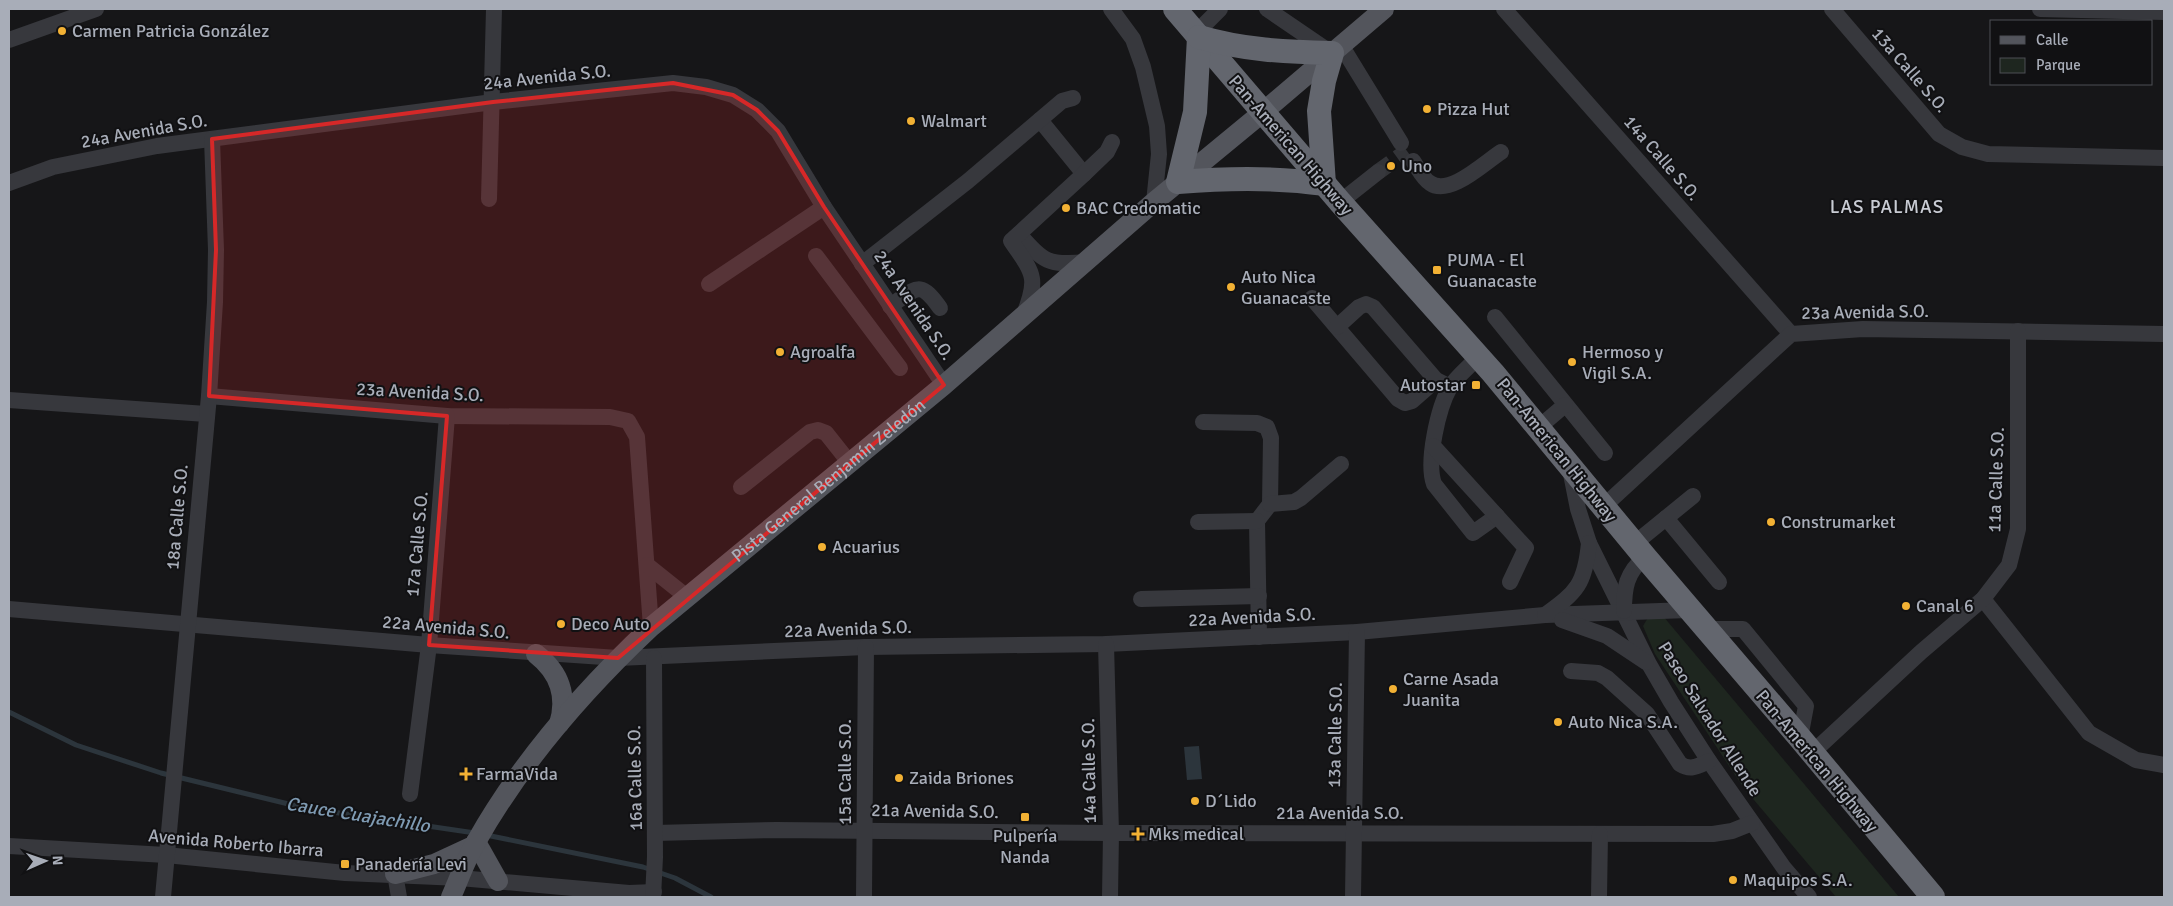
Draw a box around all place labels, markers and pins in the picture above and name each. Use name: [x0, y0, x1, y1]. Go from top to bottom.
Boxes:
place label: Carmen Patricia González: [72, 20, 269, 42]
marker: Carmen Patricia González: [56, 25, 68, 37]
place label: Pizza Hut: [1437, 98, 1510, 120]
marker: Pizza Hut: [1421, 103, 1433, 115]
place label: Walmart: [921, 110, 987, 132]
marker: Walmart: [905, 115, 917, 127]
place label: Uno: [1401, 155, 1432, 177]
marker: Uno: [1385, 160, 1397, 172]
place label: BAC Credomatic: [1076, 197, 1201, 219]
marker: BAC Credomatic: [1060, 202, 1072, 214]
place label: PUMA - El Guanacaste: [1447, 249, 1537, 292]
marker: PUMA - El Guanacaste: [1431, 264, 1443, 276]
place label: Auto Nica Guanacaste: [1241, 266, 1331, 309]
marker: Auto Nica Guanacaste: [1225, 281, 1237, 293]
place label: Agroalfa: [790, 341, 855, 363]
place label: Hermoso y Vigil S.A.: [1582, 341, 1664, 384]
marker: Agroalfa: [774, 346, 786, 358]
marker: Hermoso y Vigil S.A.: [1566, 356, 1578, 368]
place label: Autostar: [1400, 374, 1466, 396]
marker: Autostar: [1470, 379, 1482, 391]
place label: Construmarket: [1781, 511, 1896, 533]
marker: Construmarket: [1765, 516, 1777, 528]
place label: Acuarius: [832, 536, 900, 558]
marker: Acuarius: [816, 541, 828, 553]
place label: Canal 6: [1916, 595, 1974, 617]
marker: Canal 6: [1900, 600, 1912, 612]
place label: Deco Auto: [571, 613, 650, 635]
marker: Deco Auto: [555, 618, 567, 630]
place label: Carne Asada Juanita: [1403, 668, 1499, 711]
marker: Carne Asada Juanita: [1387, 683, 1399, 695]
place label: Auto Nica S.A.: [1568, 711, 1678, 733]
marker: Auto Nica S.A.: [1552, 716, 1564, 728]
place label: FarmaVida: [476, 763, 558, 785]
place label: Zaida Briones: [909, 767, 1014, 789]
marker: FarmaVida: [460, 768, 472, 780]
marker: Zaida Briones: [893, 772, 905, 784]
place label: D´Lido: [1205, 790, 1257, 812]
marker: D´Lido: [1189, 795, 1201, 807]
marker: Pulpería Nanda: [1019, 811, 1031, 823]
place label: Mks medical: [1148, 823, 1244, 845]
place label: Pulpería Nanda: [993, 825, 1057, 868]
marker: Mks medical: [1132, 828, 1144, 840]
place label: Panadería Levi: [355, 853, 467, 875]
marker: Panadería Levi: [339, 858, 351, 870]
place label: Maquipos S.A.: [1743, 869, 1853, 891]
marker: Maquipos S.A.: [1727, 874, 1739, 886]

